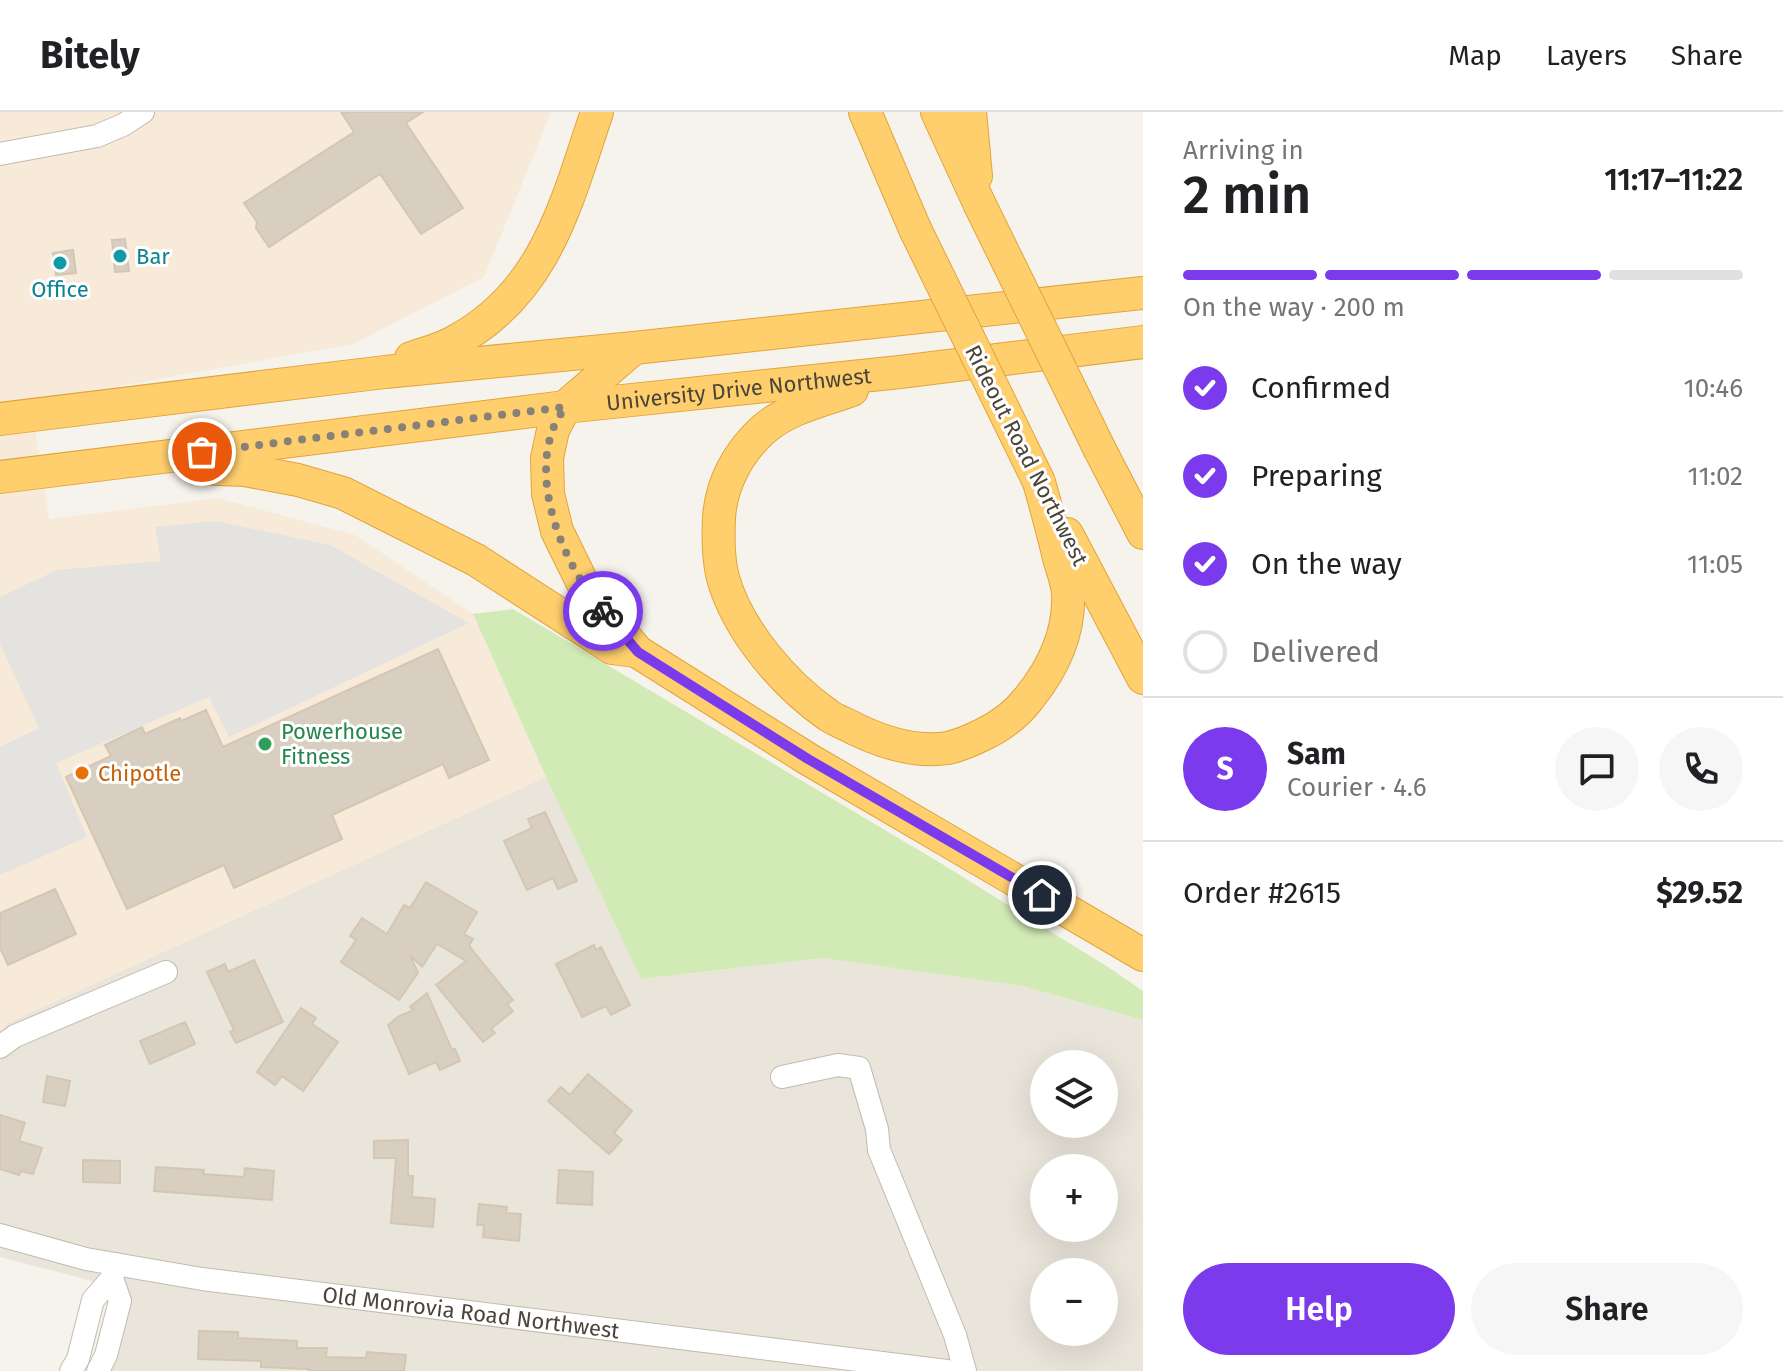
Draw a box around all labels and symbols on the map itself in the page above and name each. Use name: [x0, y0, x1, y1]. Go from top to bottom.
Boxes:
place label: Bar: [136, 243, 170, 270]
marker: Bar: [111, 247, 129, 265]
marker: Office: [51, 254, 69, 272]
place label: Office: [31, 276, 89, 303]
street label: Rideout Road Northwest: [959, 340, 1094, 570]
street label: University Drive Northwest: [605, 362, 873, 417]
pin: [168, 418, 236, 486]
courier: [563, 571, 643, 651]
place label: Powerhouse Fitness: [281, 718, 403, 770]
marker: Powerhouse Fitness: [256, 735, 274, 753]
place label: Chipotle: [98, 760, 181, 787]
marker: Chipotle: [73, 764, 91, 782]
pin: [1008, 861, 1076, 929]
street label: Old Monrovia Road Northwest: [321, 1281, 621, 1344]

